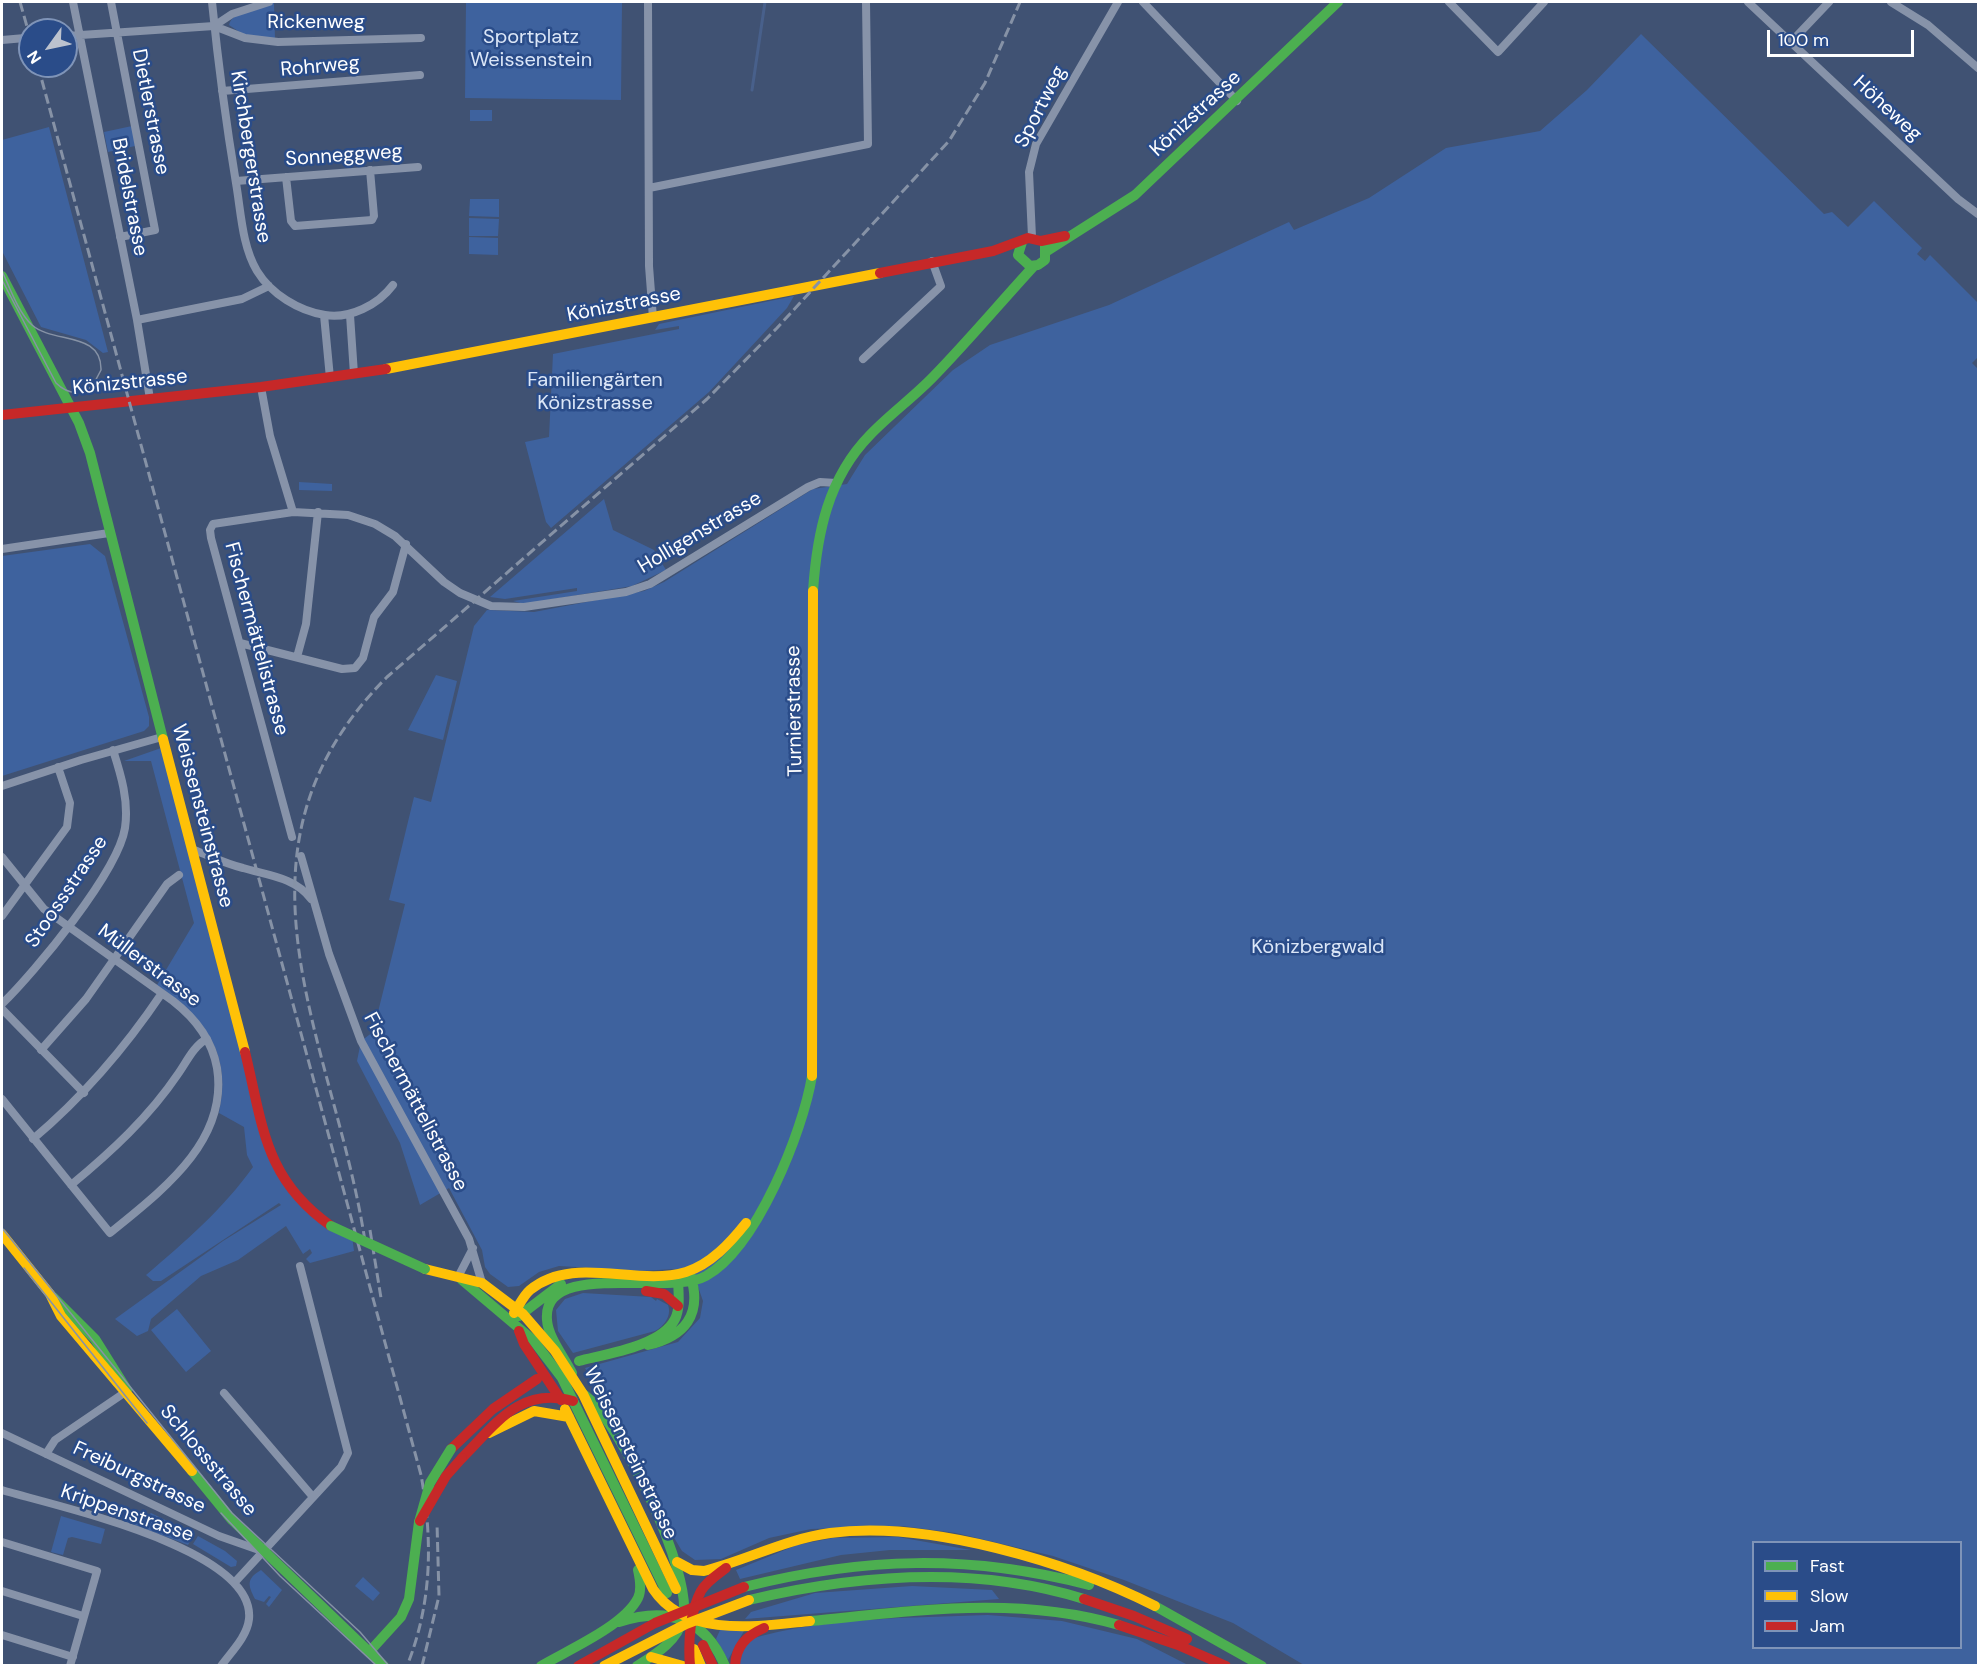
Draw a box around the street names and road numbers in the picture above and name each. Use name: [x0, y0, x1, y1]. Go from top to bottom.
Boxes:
street label: Rickenweg: [267, 11, 365, 35]
street label: Dietlerstrasse: [126, 47, 174, 177]
street label: Rohrweg: [279, 52, 361, 82]
street label: Sportweg: [1010, 62, 1072, 152]
street label: Könizstrasse: [1146, 66, 1246, 162]
street label: Kirchbergerstrasse: [225, 69, 275, 245]
street label: Höheweg: [1848, 71, 1926, 147]
street label: Bridelstrasse: [106, 136, 152, 258]
street label: Sonneggweg: [285, 140, 403, 172]
street label: Könizstrasse: [565, 282, 683, 328]
street label: Könizstrasse: [71, 365, 189, 401]
street label: Holligenstrasse: [634, 487, 766, 579]
street label: Fischermättelistrasse: [219, 540, 293, 738]
street label: Turnierstrasse: [782, 645, 808, 777]
street label: Weissensteinstrasse: [166, 721, 238, 911]
street label: Stoossstrasse: [21, 831, 113, 953]
street label: Müllerstrasse: [93, 919, 205, 1013]
street label: Fischermättelistrasse: [358, 1009, 472, 1195]
street label: Weissensteinstrasse: [578, 1363, 682, 1543]
street label: Schlossstrasse: [154, 1400, 262, 1522]
street label: Freiburgstrasse: [69, 1437, 209, 1519]
street label: Krippenstrasse: [57, 1480, 197, 1548]

